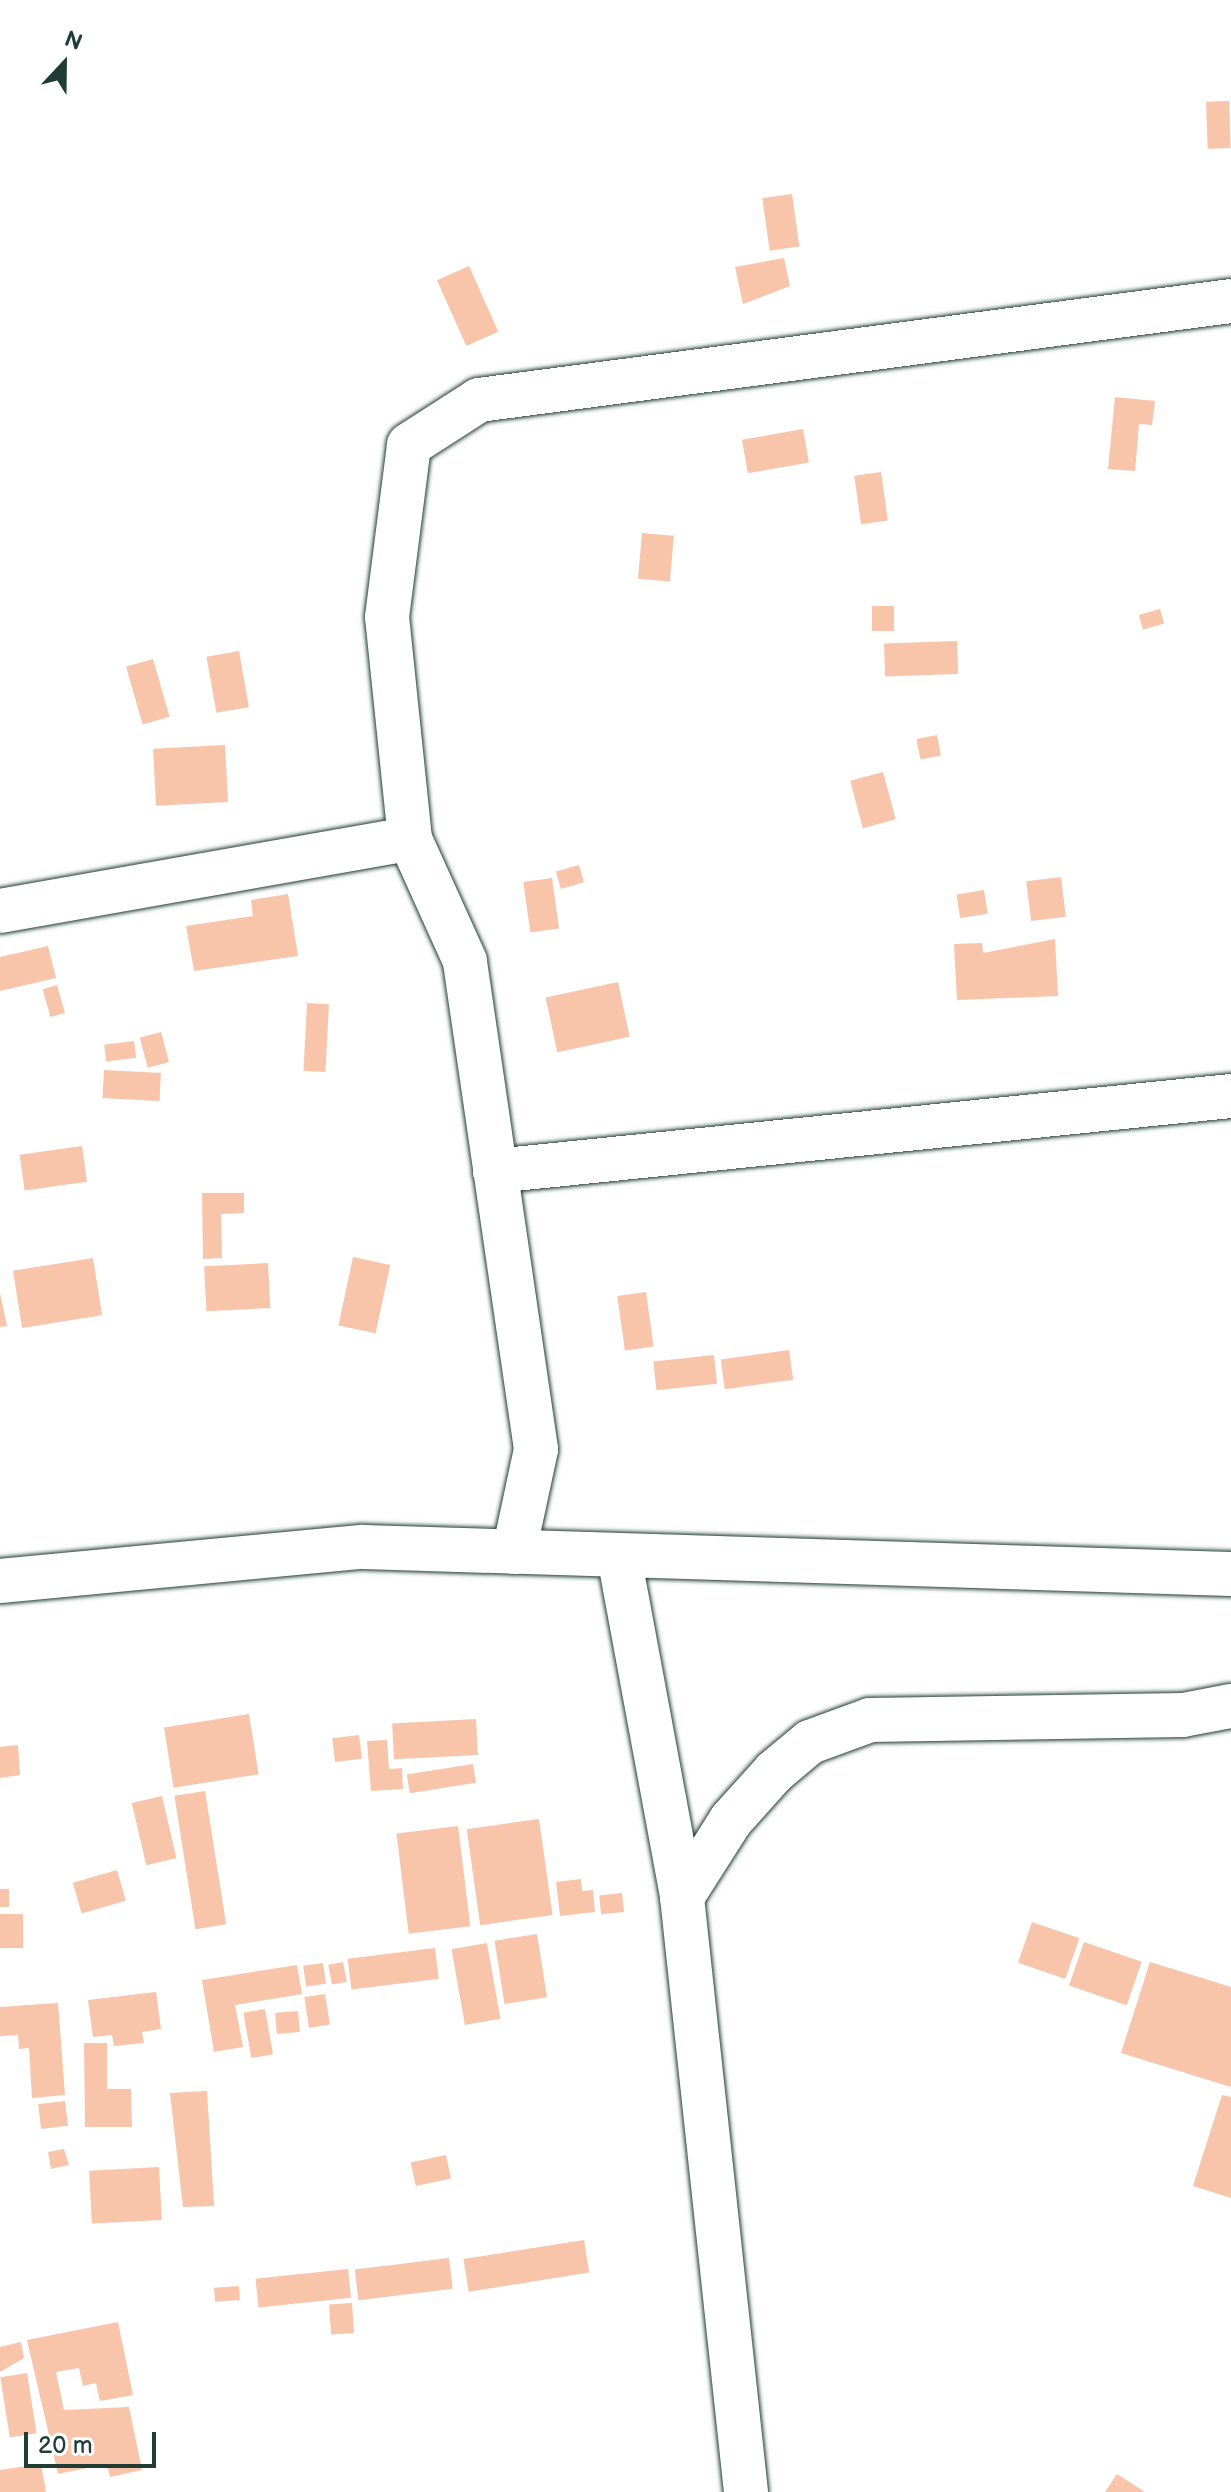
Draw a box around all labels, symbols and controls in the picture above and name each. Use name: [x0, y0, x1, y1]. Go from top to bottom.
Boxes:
north arrow: [24, 24, 104, 104]
text: N: [60, 26, 86, 57]
scale bar: [28, 2416, 160, 2466]
text: 20 m: [38, 2431, 93, 2460]

